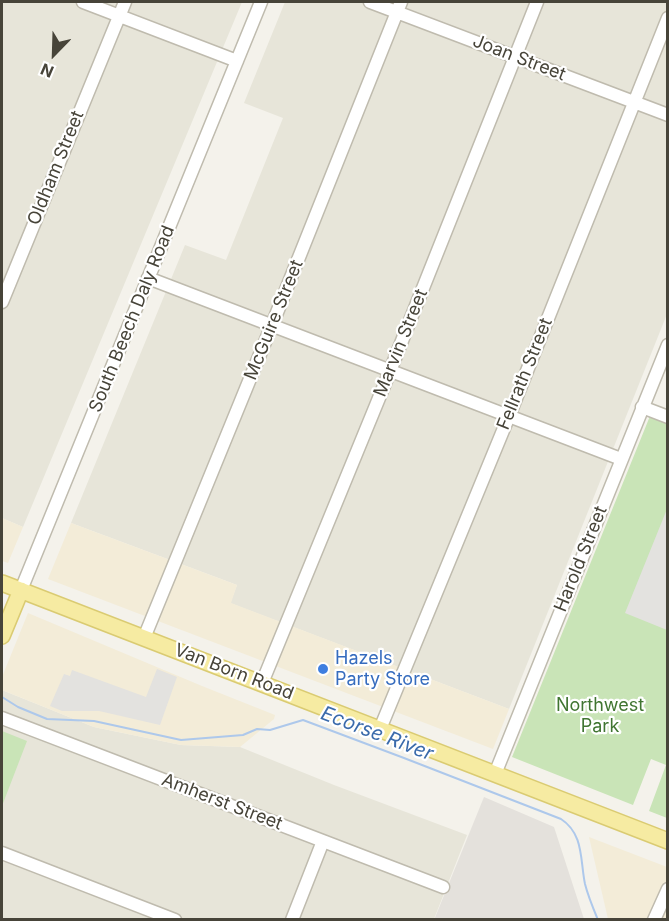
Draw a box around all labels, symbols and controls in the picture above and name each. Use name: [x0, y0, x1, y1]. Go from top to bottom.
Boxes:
north arrow: [24, 24, 84, 84]
street label: Joan Street: [469, 30, 569, 86]
text: N: [37, 59, 56, 82]
street label: Oldham Street: [23, 108, 89, 228]
street label: South Beech Daly Road: [85, 222, 179, 416]
street label: McGuire Street: [240, 257, 308, 383]
street label: Marvin Street: [370, 286, 432, 400]
street label: Fellrath Street: [493, 315, 557, 433]
street label: Harold Street: [550, 503, 612, 615]
street label: Van Born Road: [171, 639, 297, 705]
place label: Hazels Party Store: [335, 648, 430, 690]
marker: Hazels Party Store: [316, 662, 330, 676]
park label: Northwest Park: [556, 695, 644, 738]
water label: Ecorse River: [317, 702, 437, 766]
street label: Amherst Street: [159, 769, 285, 835]

